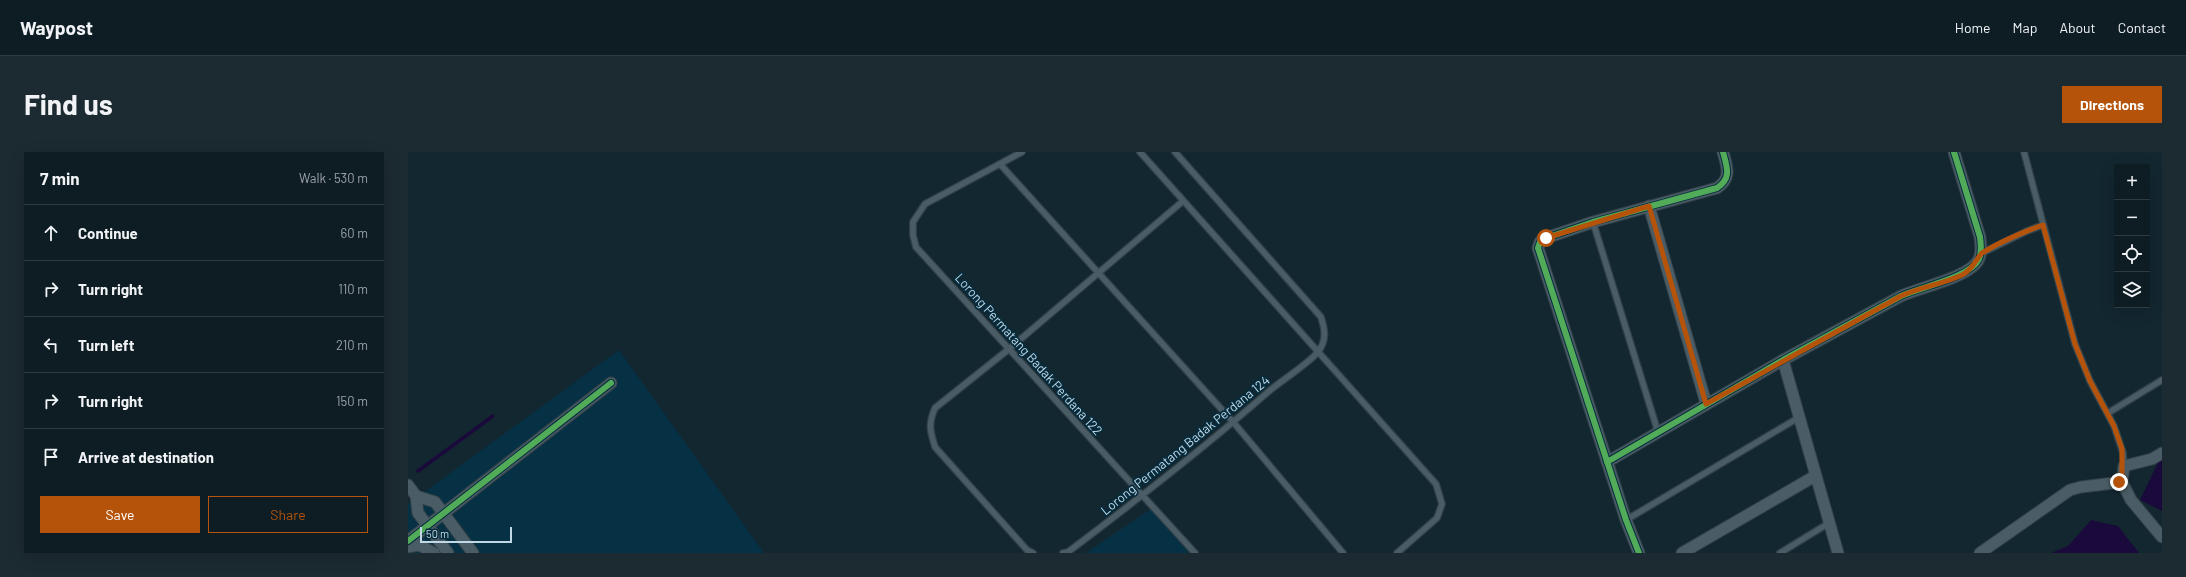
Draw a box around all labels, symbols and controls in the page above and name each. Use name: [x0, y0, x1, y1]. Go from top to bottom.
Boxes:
text: Waypost: [20, 16, 93, 39]
text: Home: [1955, 19, 1991, 36]
text: Map: [2013, 19, 2037, 36]
text: About: [2059, 19, 2096, 36]
text: Contact: [2118, 19, 2166, 36]
button: Directions: [2062, 86, 2162, 123]
text: Find us: [24, 87, 113, 121]
map controls: [2114, 164, 2150, 308]
button: +: [2114, 164, 2150, 200]
text: 7 min: [40, 168, 80, 188]
text: Walk · 530 m: [299, 170, 368, 186]
button: −: [2114, 200, 2150, 236]
icon: ahead: [40, 222, 62, 244]
text: Continue: [78, 224, 138, 242]
text: 60 m: [341, 225, 368, 241]
route start: [1537, 229, 1555, 247]
button: locate: [2114, 236, 2150, 272]
street label: Lorong Permatang Badak Perdana 122: [952, 270, 1106, 438]
button: layers: [2114, 272, 2150, 308]
icon: right: [40, 278, 62, 300]
text: Turn right: [78, 280, 143, 298]
text: 110 m: [338, 281, 368, 297]
icon: left: [40, 334, 62, 356]
text: Turn left: [78, 336, 134, 354]
text: 210 m: [336, 337, 368, 353]
street label: Lorong Permatang Badak Perdana 124: [1097, 372, 1273, 518]
icon: right: [40, 390, 62, 412]
text: Turn right: [78, 392, 143, 410]
text: 150 m: [336, 393, 368, 409]
icon: arrive: [40, 446, 62, 468]
text: Arrive at destination: [78, 448, 214, 466]
route end: [2110, 473, 2128, 491]
button: Save: [40, 496, 200, 533]
button: Share: [208, 496, 368, 533]
scale bar: [420, 525, 512, 544]
text: 50 m: [426, 527, 449, 540]

